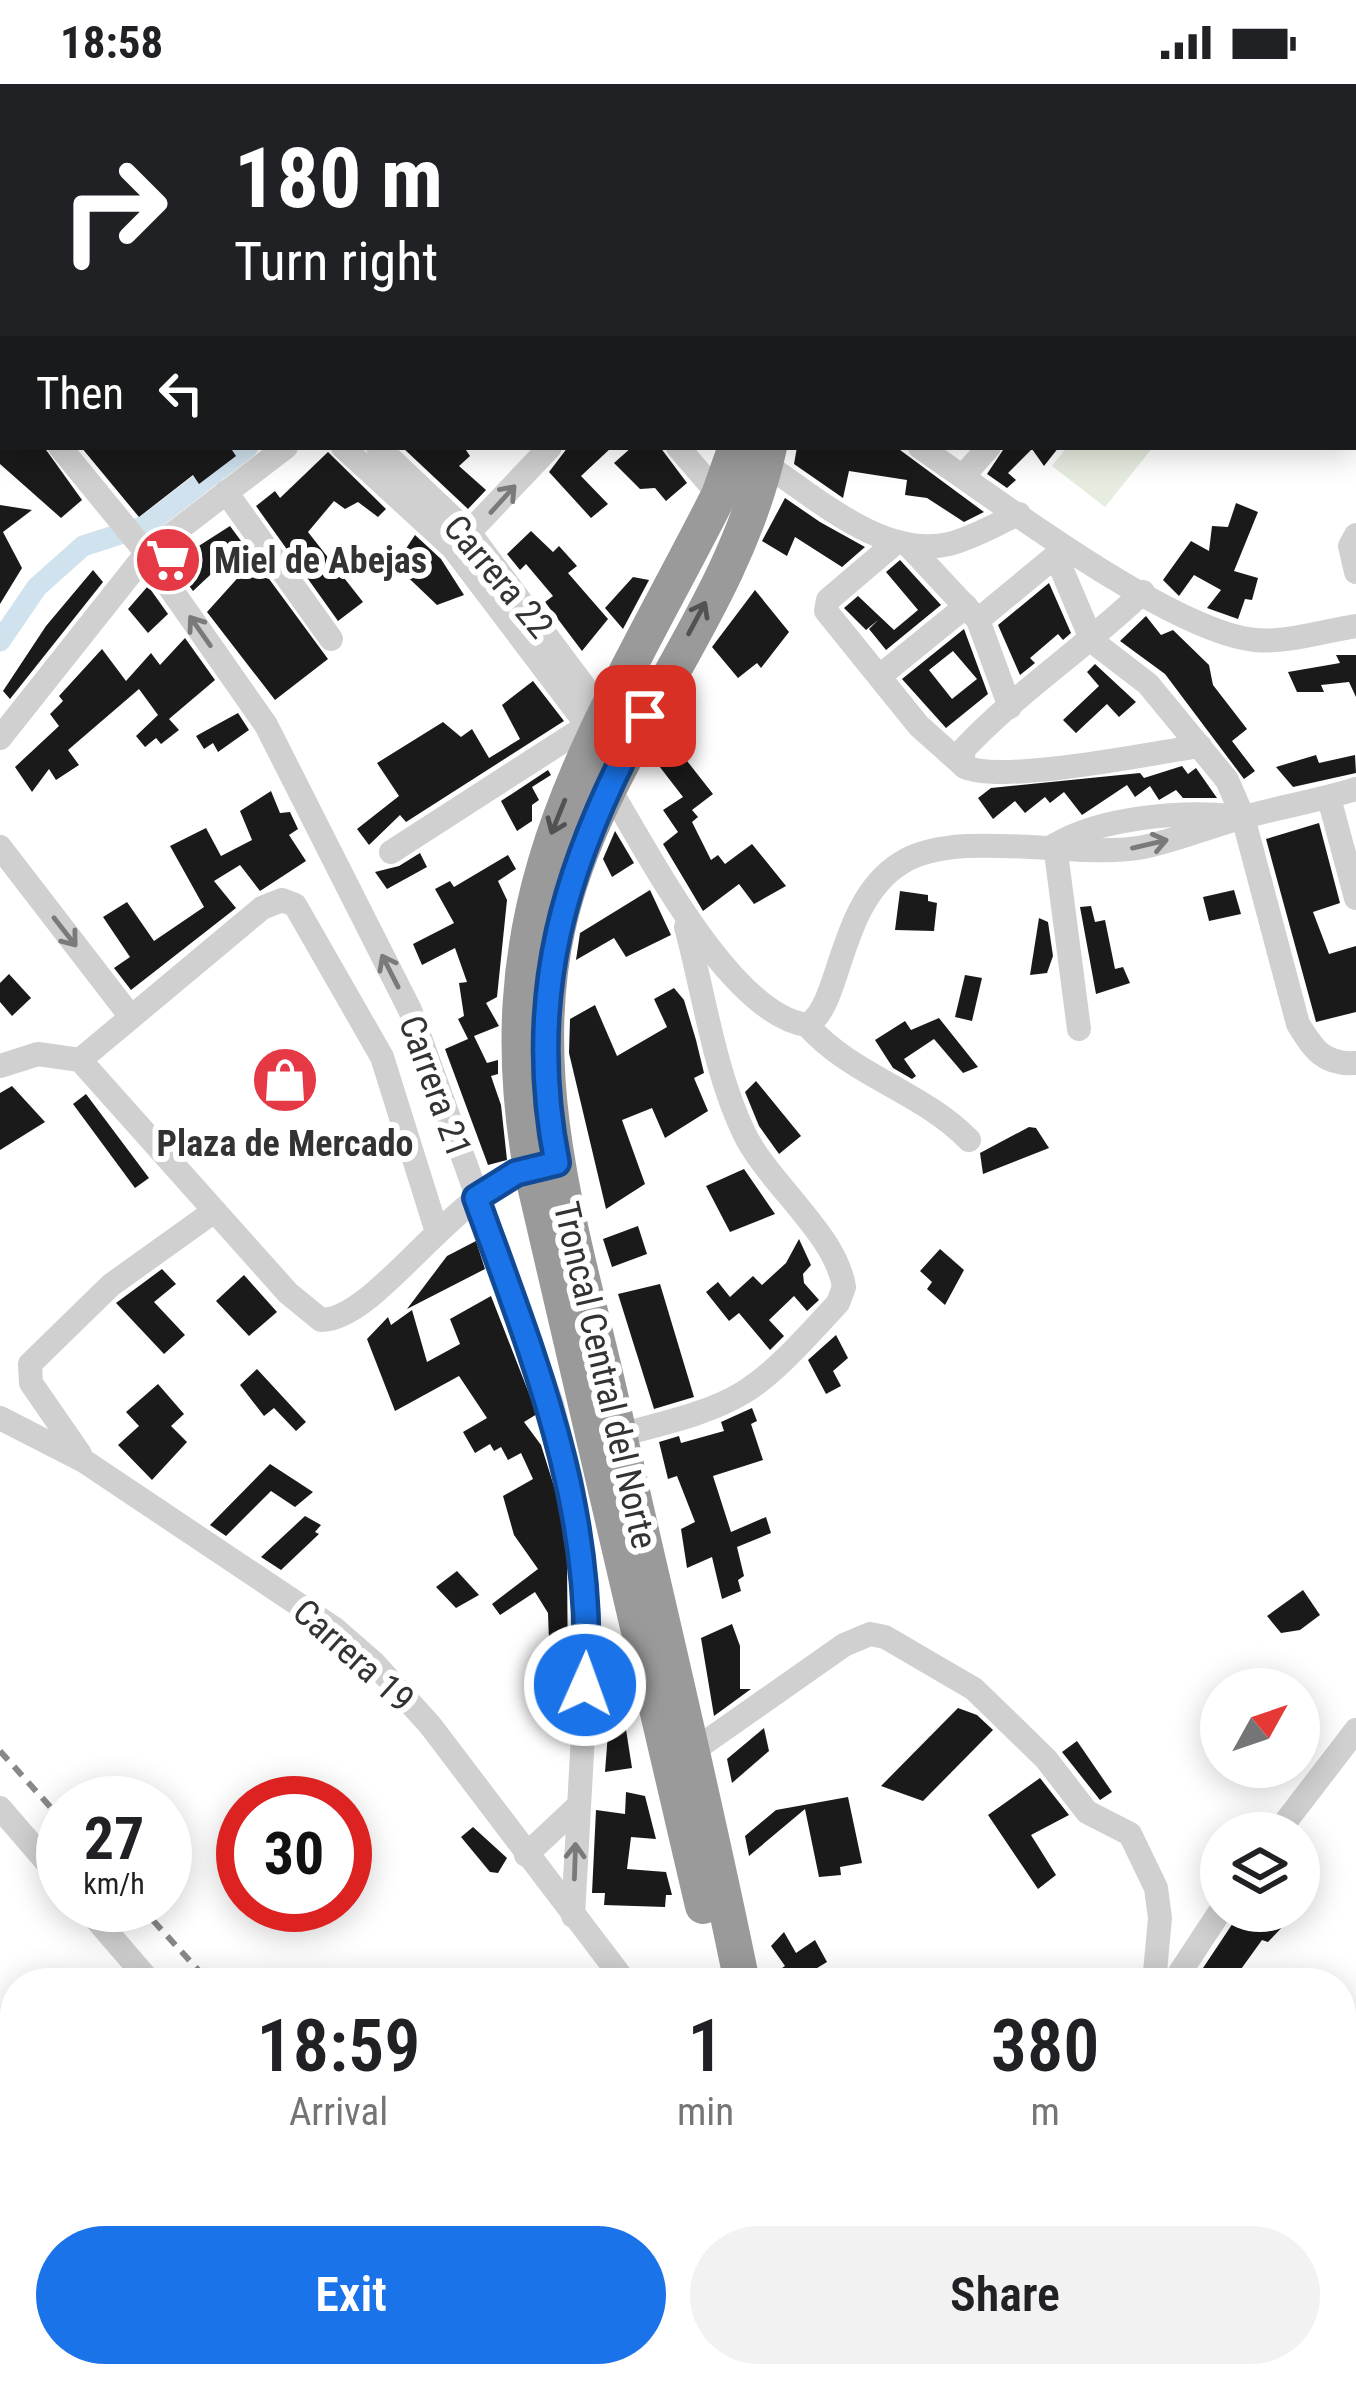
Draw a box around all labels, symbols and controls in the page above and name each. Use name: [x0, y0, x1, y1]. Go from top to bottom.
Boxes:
text: 18:58: [60, 16, 163, 69]
text: 180 m: [234, 129, 443, 228]
icon: right: [36, 132, 192, 288]
text: Turn right: [234, 230, 438, 293]
icon: left: [148, 360, 214, 426]
text: Then: [36, 367, 124, 420]
one-way arrow: [489, 485, 516, 515]
street label: Carrera 22: [435, 507, 562, 647]
supermarket icon: Miel de Abejas: [133, 525, 203, 595]
place label: Miel de Abejas: [214, 540, 427, 582]
one-way arrow: [686, 602, 709, 637]
one-way arrow: [188, 615, 213, 648]
pin: [594, 665, 696, 767]
icon: arrive: [612, 683, 678, 749]
one-way arrow: [546, 798, 567, 835]
one-way arrow: [1130, 832, 1168, 855]
one-way arrow: [52, 915, 78, 948]
one-way arrow: [378, 954, 400, 990]
street label: Carrera 21: [390, 1010, 480, 1163]
shop icon: Plaza de Mercado: [250, 1045, 320, 1115]
place label: Plaza de Mercado: [157, 1123, 413, 1165]
street label: Troncal Central del Norte: [545, 1198, 665, 1553]
street label: Carrera 19: [284, 1591, 422, 1721]
position arrow: [522, 1622, 648, 1748]
north arrow: [1200, 1668, 1320, 1788]
map controls: [1200, 1668, 1320, 1932]
speed limit sign: 30: [216, 1776, 372, 1932]
text: 27: [84, 1803, 144, 1874]
button: layers: [1200, 1812, 1320, 1932]
one-way arrow: [564, 1842, 587, 1881]
text: km/h: [83, 1866, 145, 1901]
text: 18:59: [257, 2004, 420, 2089]
text: 1: [688, 2004, 724, 2089]
text: 380: [991, 2004, 1099, 2089]
text: Arrival: [289, 2089, 388, 2135]
text: min: [677, 2089, 734, 2135]
text: m: [1030, 2089, 1060, 2135]
button: Exit: [36, 2226, 666, 2364]
button: Share: [690, 2226, 1320, 2364]

